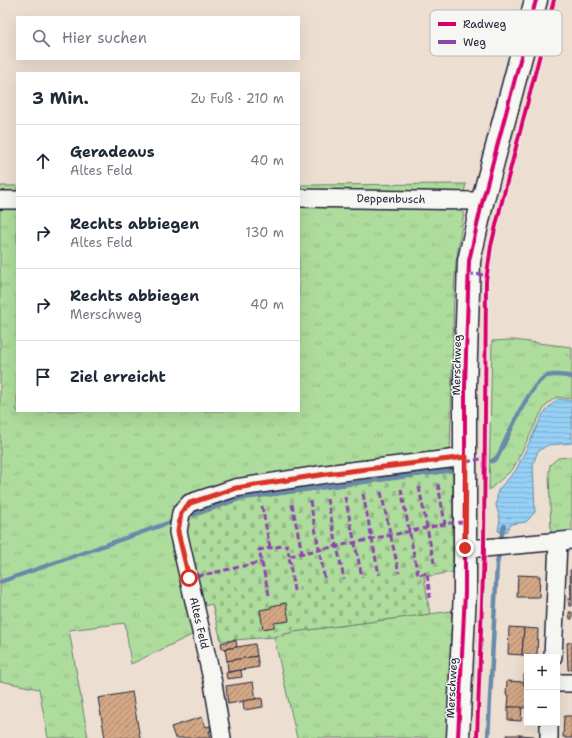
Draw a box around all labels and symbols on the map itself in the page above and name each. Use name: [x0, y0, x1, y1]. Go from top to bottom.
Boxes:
legend: [430, 10, 562, 56]
text: Radweg: [463, 17, 506, 32]
text: Weg: [463, 35, 486, 50]
street label: Deppenbusch: [356, 191, 426, 207]
street label: Merschweg: [449, 334, 465, 395]
route end: [456, 539, 474, 557]
route start: [180, 569, 198, 587]
street label: Altes Feld: [186, 596, 212, 650]
street label: Merschweg: [443, 657, 461, 719]

